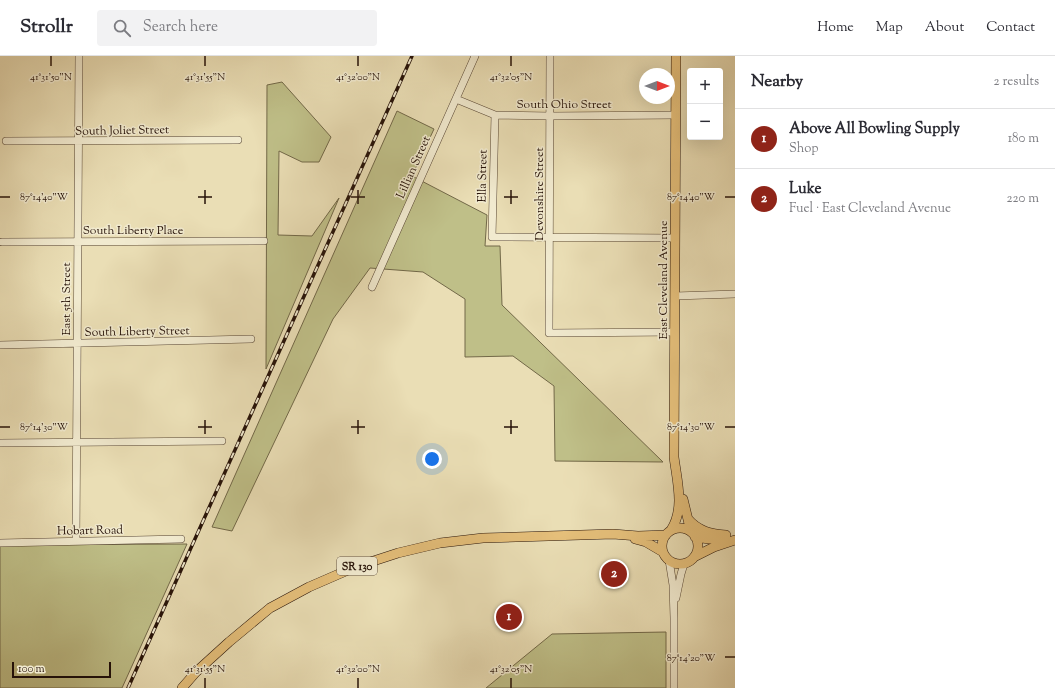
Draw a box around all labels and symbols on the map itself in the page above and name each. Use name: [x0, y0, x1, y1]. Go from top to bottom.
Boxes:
north arrow: [639, 68, 675, 104]
text: 41°31'50"N: [30, 70, 72, 85]
text: 41°31'55"N: [185, 70, 225, 85]
text: 41°32'00"N: [336, 70, 380, 85]
text: 41°32'05"N: [490, 70, 532, 85]
street label: South Ohio Street: [516, 96, 612, 114]
street label: South Joliet Street: [75, 121, 169, 141]
street label: Lillian Street: [392, 133, 436, 202]
street label: Devonshire Street: [531, 147, 549, 241]
street label: Ella Street: [474, 149, 492, 203]
text: 87°14'40"W: [20, 190, 68, 205]
text: 87°14'40"W: [667, 190, 715, 205]
street label: East Cleveland Avenue: [655, 220, 673, 340]
street label: South Liberty Place: [83, 222, 184, 240]
street label: East 5th Street: [58, 263, 76, 335]
street label: South Liberty Street: [84, 322, 190, 342]
text: 87°14'30"W: [20, 420, 68, 435]
text: 87°14'30"W: [667, 420, 715, 435]
your location: [422, 449, 442, 469]
street label: Hobart Road: [57, 521, 123, 541]
road number: SR 130: [337, 557, 377, 575]
pin: 2: [601, 559, 627, 589]
pin: 1: [496, 602, 522, 632]
text: 87°14'20"W: [667, 651, 715, 666]
scale bar: [12, 660, 111, 679]
text: 41°31'55"N: [185, 662, 225, 677]
text: 41°32'00"N: [336, 662, 380, 677]
text: 41°32'05"N: [490, 662, 532, 677]

